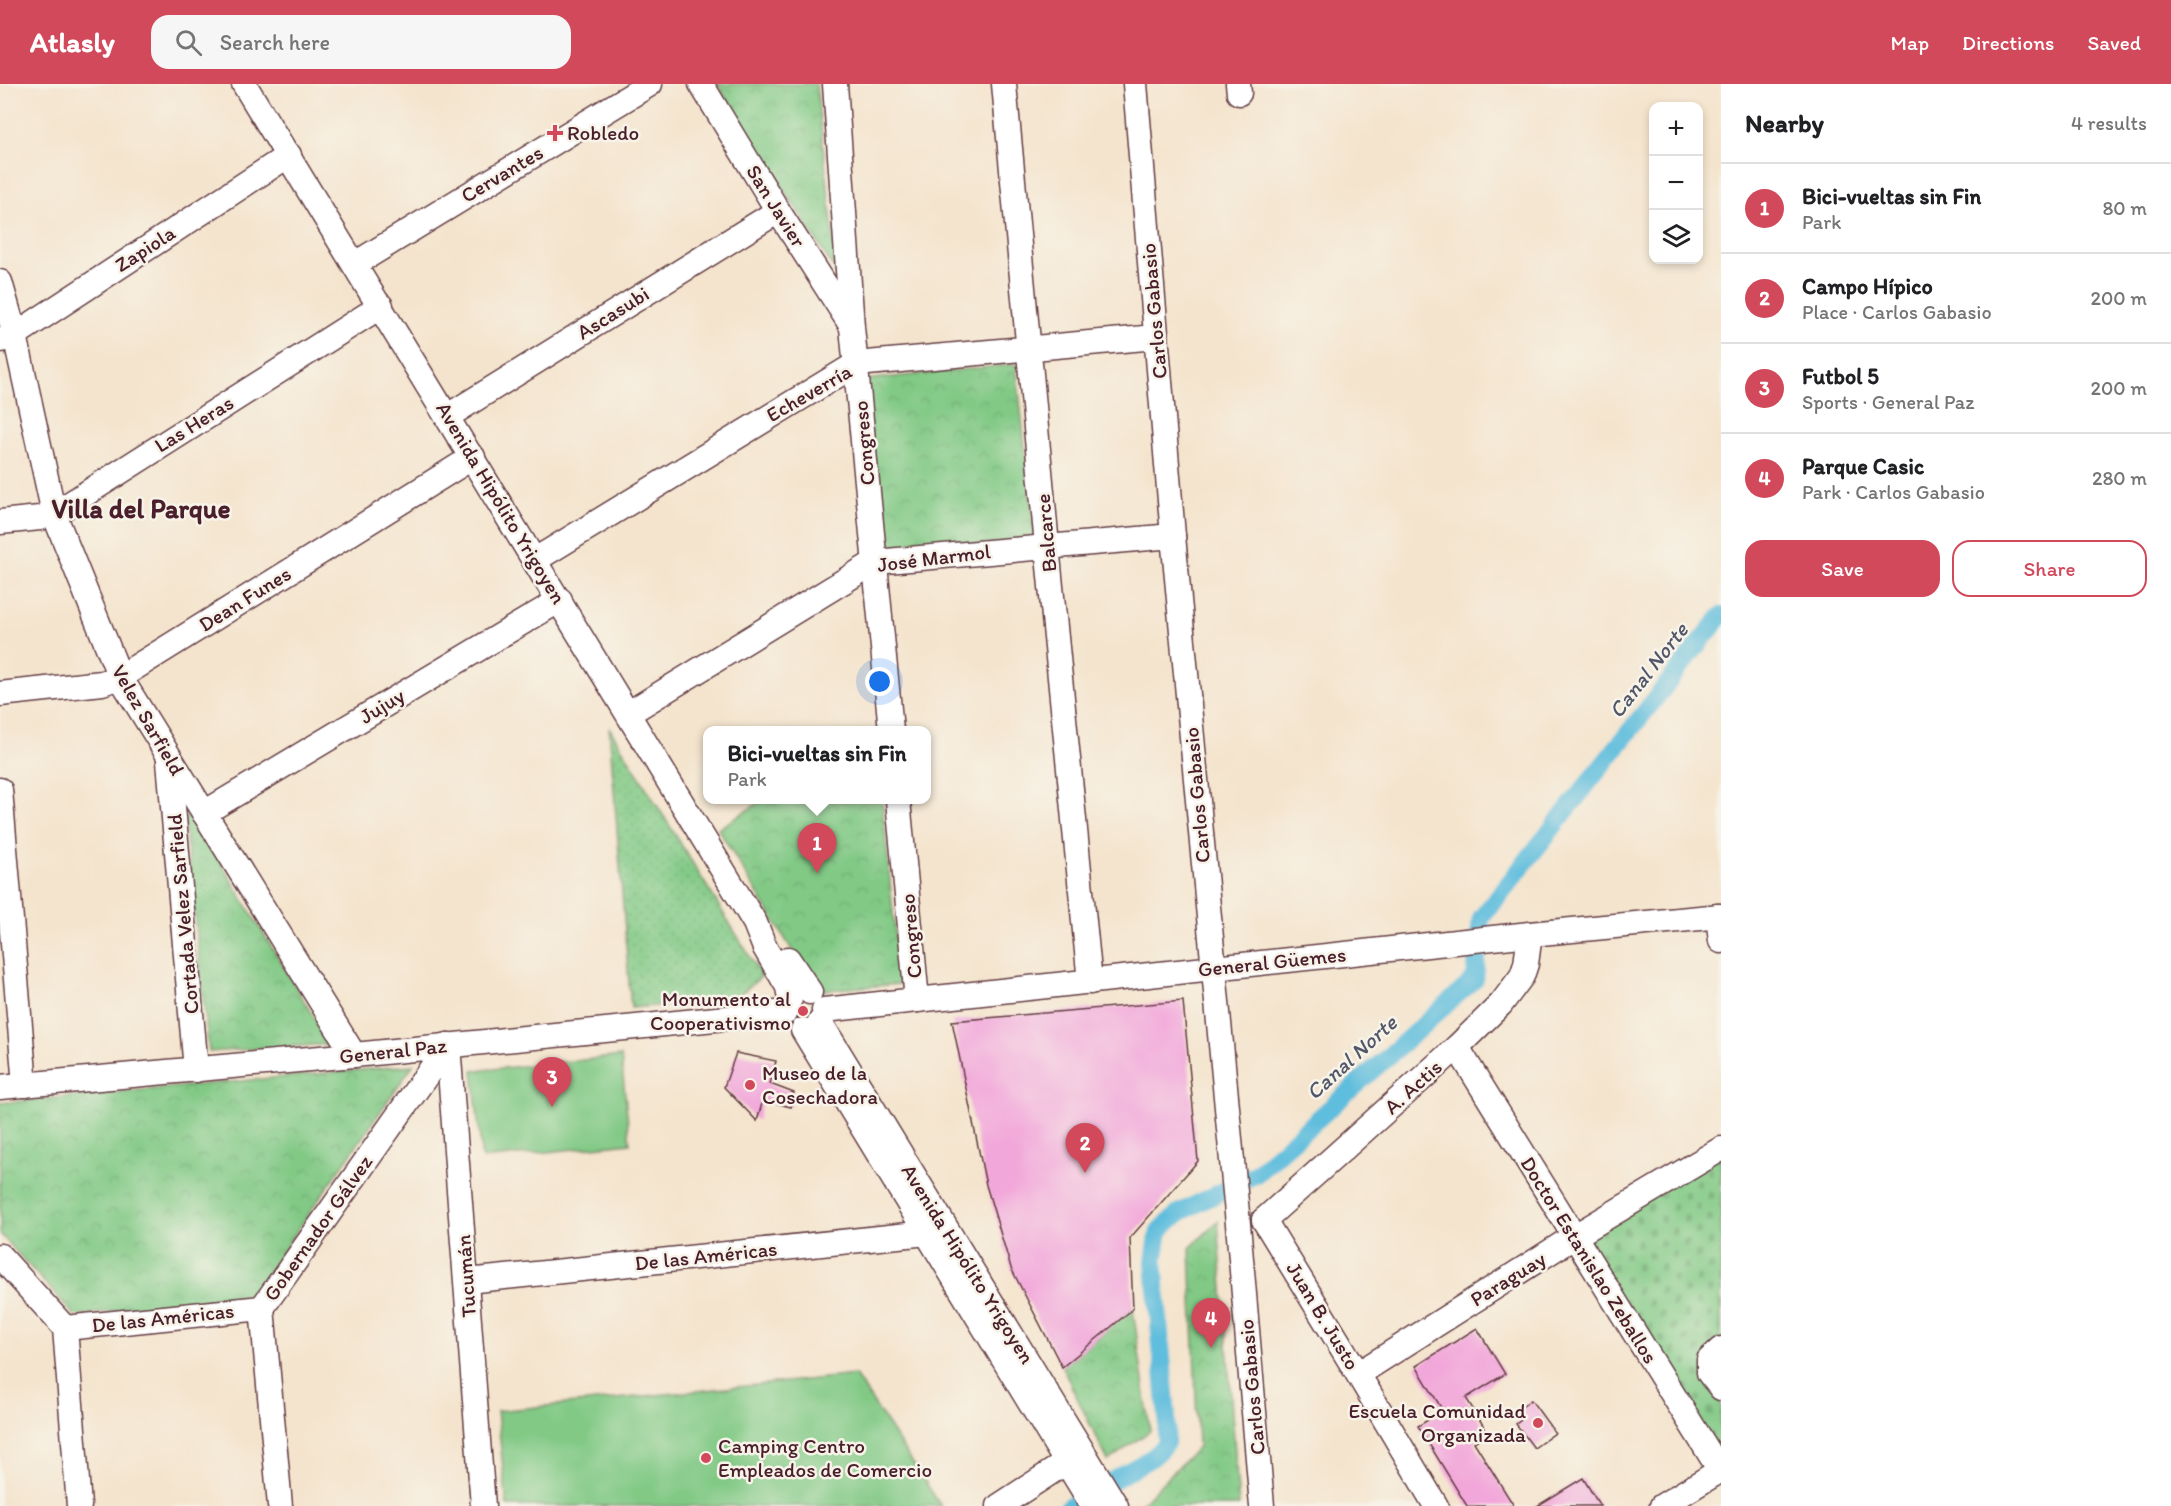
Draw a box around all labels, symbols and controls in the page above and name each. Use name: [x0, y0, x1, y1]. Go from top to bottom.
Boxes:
search box: [151, 15, 571, 69]
text: Atlasly: [30, 25, 115, 59]
icon: search: [172, 26, 205, 59]
text: Search here: [220, 29, 330, 56]
text: Map: [1891, 30, 1929, 55]
text: Directions: [1962, 30, 2054, 55]
text: Saved: [2087, 30, 2141, 55]
map controls: [1649, 102, 1703, 264]
button: +: [1649, 102, 1703, 156]
text: Nearby: [1745, 107, 1824, 139]
text: 4 results: [2071, 111, 2147, 135]
place label: Robledo: [567, 120, 639, 145]
marker: Robledo: [548, 126, 562, 140]
street label: Cervantes: [456, 139, 547, 208]
button: −: [1649, 156, 1703, 210]
street label: San Javier: [741, 160, 812, 252]
text: Bici-vueltas sin Fin: [1802, 183, 1981, 210]
text: 1: [1760, 196, 1769, 220]
text: 80 m: [2102, 196, 2147, 220]
button: layers: [1649, 210, 1703, 264]
text: Park: [1802, 210, 1841, 234]
street label: Zapiola: [110, 220, 180, 277]
street label: Carlos Gabasio: [1135, 242, 1172, 380]
text: Campo Hípico: [1802, 273, 1933, 300]
street label: Ascasubi: [572, 281, 653, 344]
text: 2: [1759, 286, 1770, 310]
text: 200 m: [2091, 286, 2147, 310]
text: Place · Carlos Gabasio: [1802, 300, 1992, 324]
street label: Echeverría: [762, 358, 856, 427]
text: Futbol 5: [1802, 363, 1879, 390]
text: 3: [1759, 376, 1770, 400]
text: 200 m: [2091, 376, 2147, 400]
street label: Las Heras: [150, 390, 238, 458]
text: Sports · General Paz: [1802, 390, 1975, 414]
street label: Avenida Hipólito Yrigoyen: [431, 397, 572, 608]
street label: Congreso: [847, 400, 880, 487]
text: Parque Casic: [1802, 453, 1924, 480]
text: 4: [1758, 466, 1771, 490]
text: 280 m: [2092, 466, 2147, 490]
text: Park · Carlos Gabasio: [1802, 480, 1985, 504]
district label: Villa del Parque: [51, 492, 231, 525]
street label: Balcarce: [1030, 493, 1061, 573]
street label: José Marmol: [876, 538, 992, 577]
button: Save: [1745, 540, 1940, 597]
button: Share: [1952, 540, 2147, 597]
street label: Dean Funes: [194, 560, 295, 637]
water label: Canal Norte: [1603, 616, 1695, 723]
street label: Velez Sarfield: [107, 660, 190, 779]
your location: [865, 667, 894, 696]
street label: Jujuy: [355, 682, 409, 729]
popup: [703, 726, 931, 804]
street label: Carlos Gabasio: [1178, 726, 1215, 864]
text: Bici-vueltas sin Fin: [727, 740, 907, 767]
text: Park: [727, 767, 767, 791]
street label: Cortada Velez Sarfield: [161, 813, 204, 1015]
pin: 1: [798, 824, 836, 873]
street label: Congreso: [894, 893, 927, 980]
street label: General Güemes: [1197, 941, 1347, 982]
place label: Monumento al Cooperativismo: [650, 986, 791, 1035]
marker: Monumento al Cooperativismo: [796, 1004, 810, 1018]
water label: Canal Norte: [1300, 1008, 1404, 1105]
street label: General Paz: [338, 1032, 448, 1069]
street label: A. Actis: [1379, 1054, 1447, 1119]
pin: 3: [532, 1058, 572, 1107]
place label: Museo de la Cosechadora: [762, 1060, 878, 1109]
marker: Museo de la Cosechadora: [743, 1078, 757, 1092]
pin: 2: [1066, 1124, 1104, 1173]
street label: Gobernador Gálvez: [258, 1150, 378, 1306]
street label: Doctor Estanislao Zeballos: [1515, 1152, 1663, 1368]
street label: Avenida Hipólito Yrigoyen: [897, 1159, 1040, 1368]
street label: Tucumán: [450, 1234, 481, 1318]
street label: De las Américas: [633, 1236, 778, 1275]
street label: Paraguay: [1465, 1246, 1550, 1311]
street label: Juan B. Justo: [1281, 1257, 1365, 1374]
street label: De las Américas: [90, 1298, 235, 1337]
pin: 4: [1192, 1298, 1230, 1348]
street label: Carlos Gabasio: [1233, 1318, 1270, 1456]
place label: Escuela Comunidad Organizada: [1348, 1398, 1526, 1447]
marker: Escuela Comunidad Organizada: [1531, 1416, 1545, 1430]
place label: Camping Centro Empleados de Comercio: [718, 1433, 932, 1482]
marker: Camping Centro Empleados de Comercio: [699, 1451, 713, 1465]

